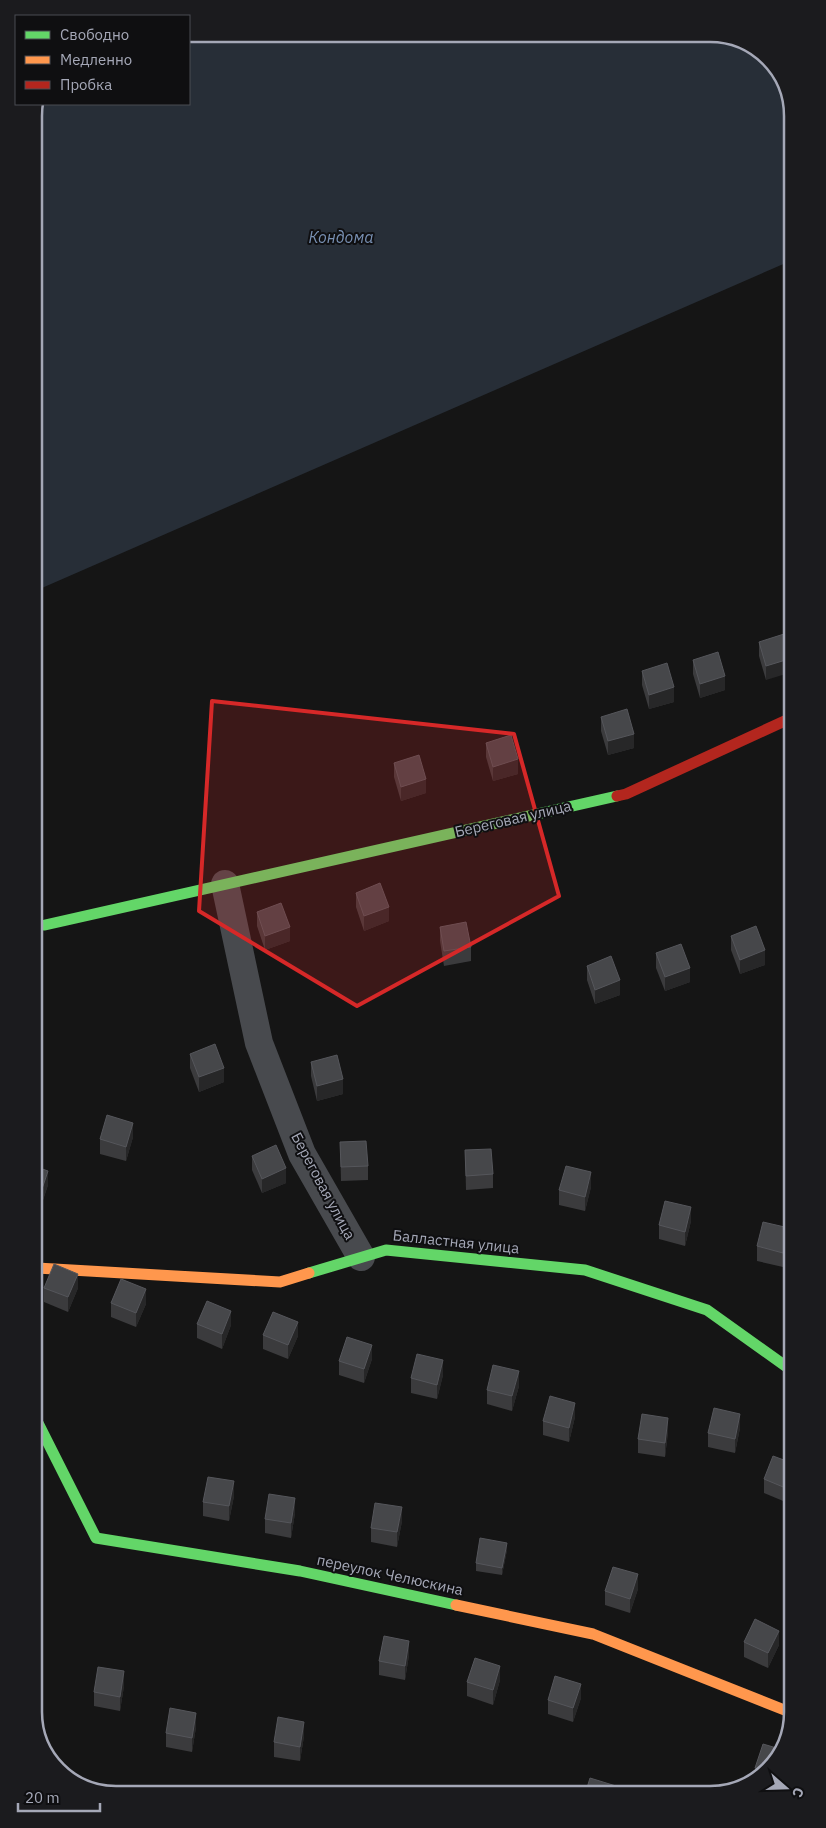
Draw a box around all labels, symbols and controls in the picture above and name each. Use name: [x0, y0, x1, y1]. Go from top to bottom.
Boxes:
legend: [15, 15, 190, 105]
text: Свободно: [60, 25, 129, 44]
text: Медленно: [60, 50, 132, 69]
text: Пробка: [60, 75, 112, 94]
water label: Кондома: [308, 227, 374, 247]
street label: Береговая улица: [453, 796, 573, 841]
street label: Береговая улица: [287, 1129, 360, 1243]
street label: Балластная улица: [392, 1225, 520, 1258]
street label: переулок Челюскина: [315, 1550, 465, 1599]
north arrow: [761, 1763, 811, 1813]
scale bar: [18, 1780, 100, 1812]
text: С: [788, 1785, 808, 1800]
text: 20 m: [25, 1788, 60, 1807]

